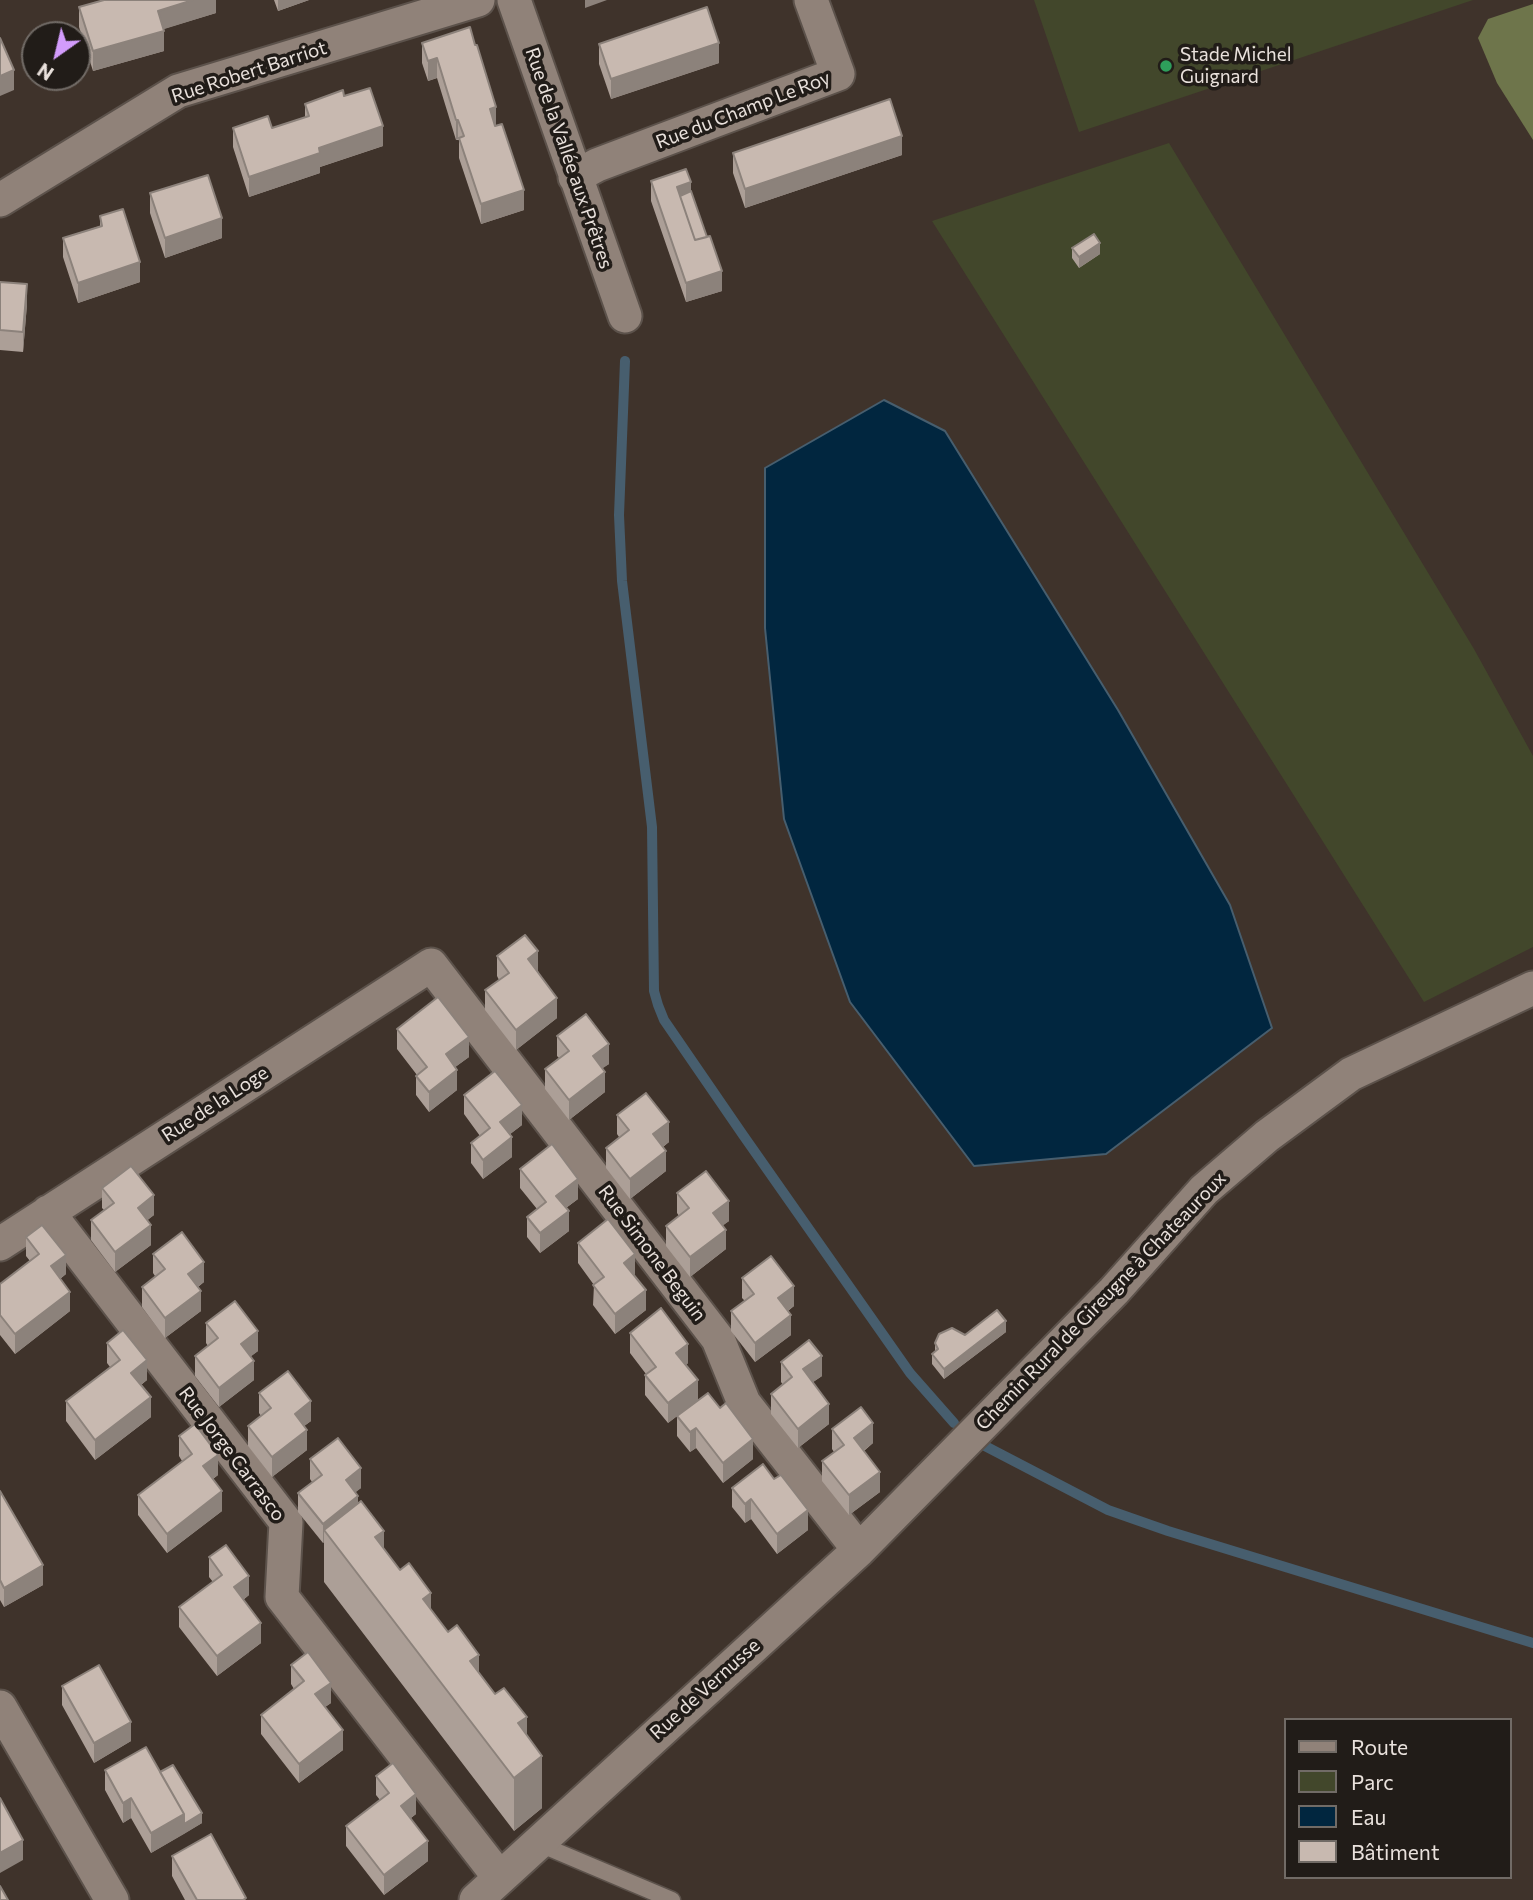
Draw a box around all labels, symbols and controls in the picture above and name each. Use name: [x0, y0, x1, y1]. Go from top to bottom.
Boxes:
north arrow: [21, 21, 91, 91]
street label: Rue Robert Barriot: [168, 36, 330, 108]
street label: Rue de la Vallée aux Prêtres: [520, 44, 618, 272]
place label: Stade Michel Guignard: [1180, 44, 1292, 88]
marker: Stade Michel Guignard: [1158, 58, 1174, 74]
text: N: [33, 59, 57, 86]
street label: Rue du Champ Le Roy: [653, 66, 833, 154]
street label: Rue de la Loge: [158, 1061, 272, 1147]
street label: Chemin Rural de Gireugne à Chateauroux: [971, 1167, 1231, 1435]
street label: Rue Simone Beguin: [593, 1181, 711, 1325]
street label: Rue Jorge Carrasco: [174, 1382, 290, 1526]
street label: Rue de Vernusse: [645, 1634, 765, 1744]
legend: [1284, 1718, 1512, 1879]
text: Route: [1351, 1734, 1408, 1759]
text: Parc: [1351, 1769, 1394, 1794]
text: Eau: [1351, 1804, 1386, 1829]
text: Bâtiment: [1351, 1839, 1440, 1864]

